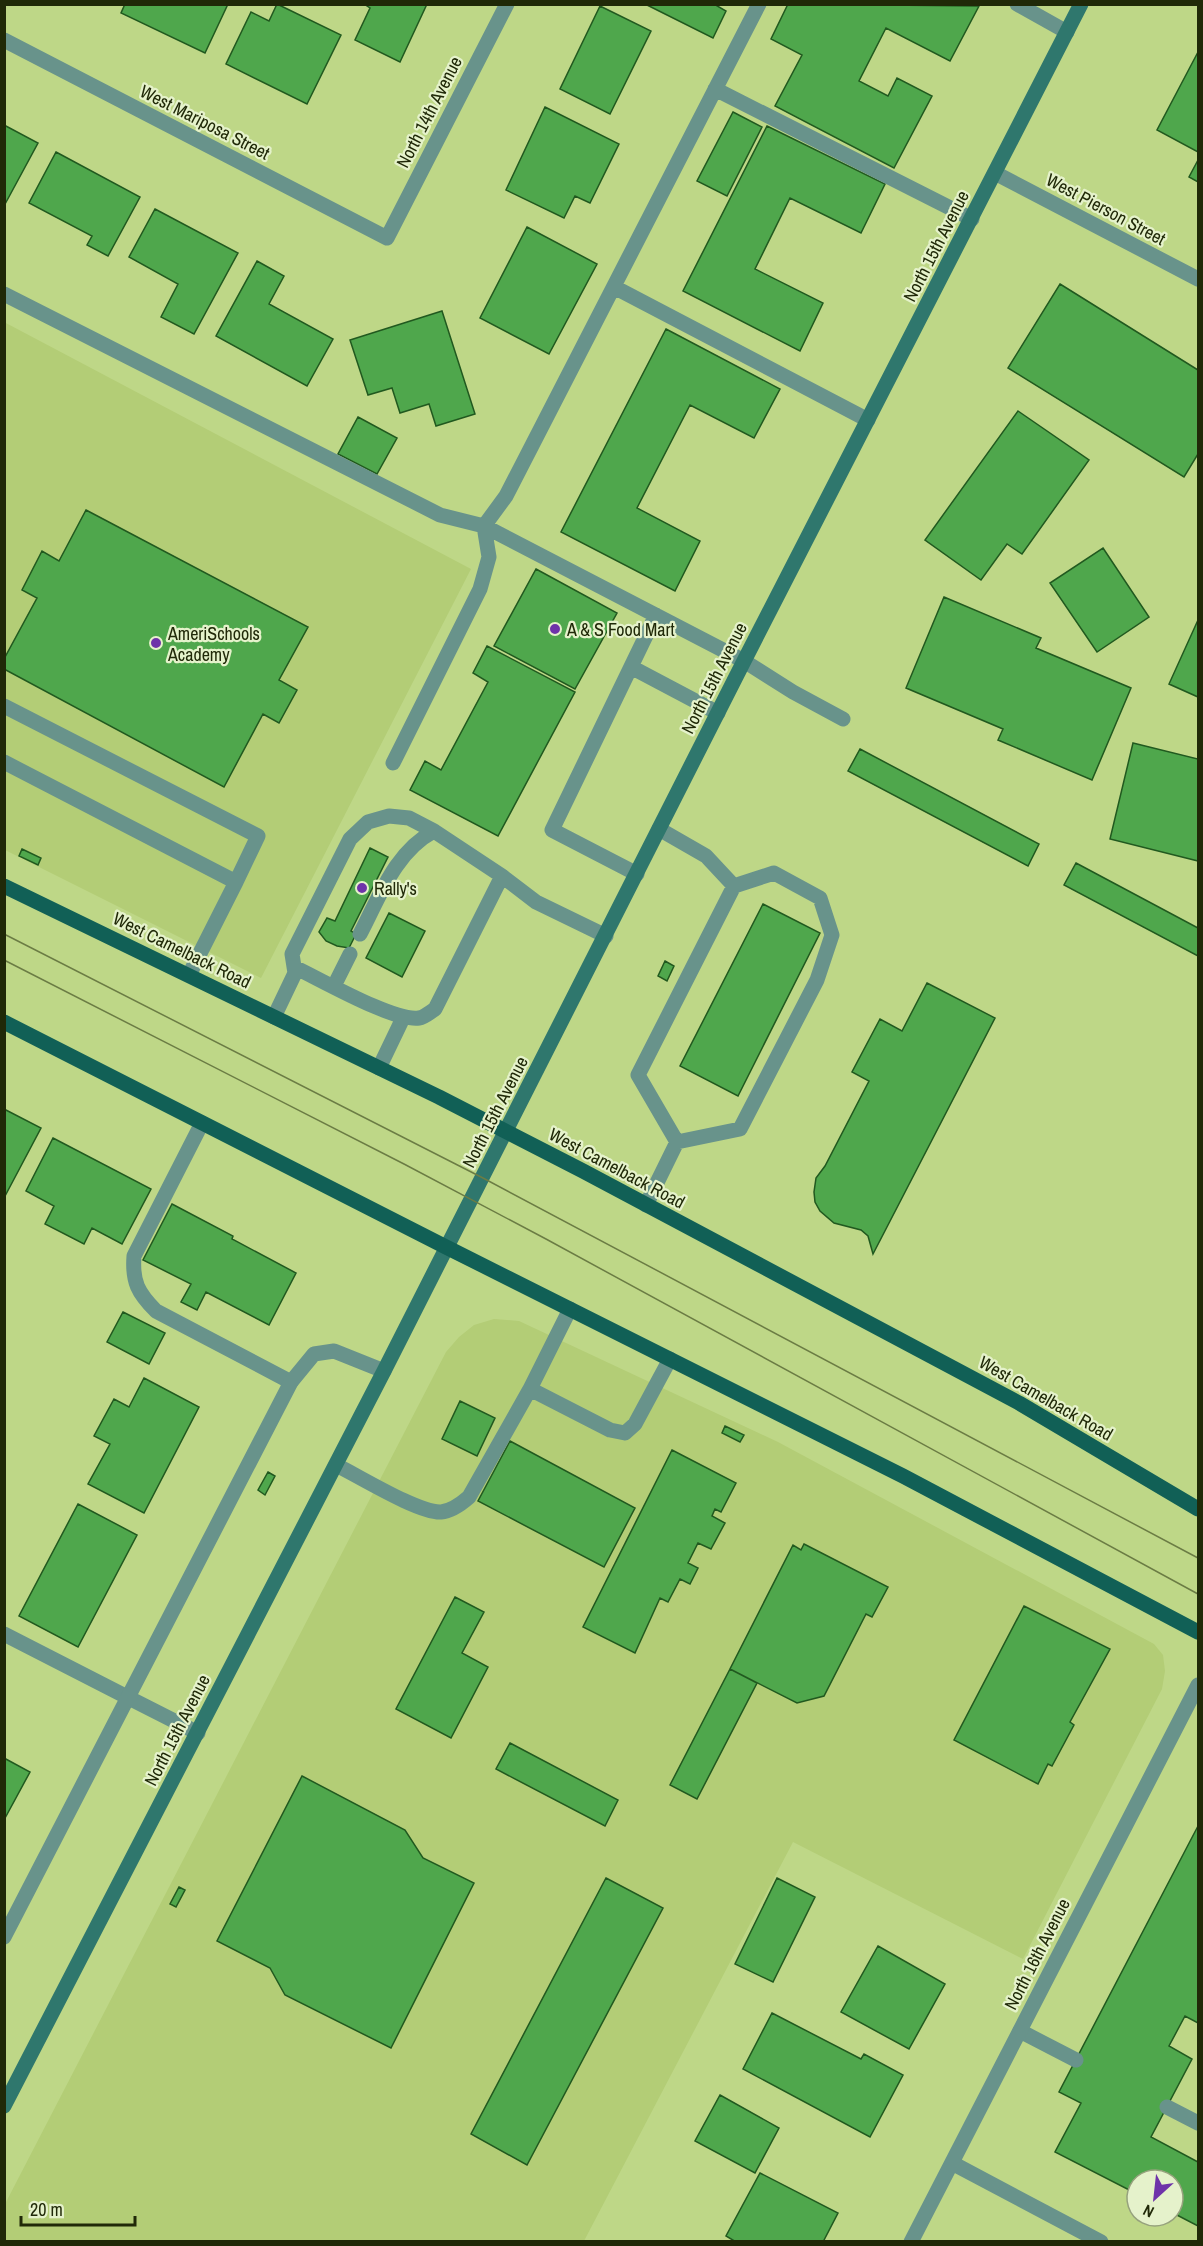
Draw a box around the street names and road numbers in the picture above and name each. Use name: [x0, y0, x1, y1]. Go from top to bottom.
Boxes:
street label: North 14th Avenue: [390, 52, 468, 172]
street label: West Mariposa Street: [136, 79, 274, 165]
street label: West Pierson Street: [1042, 167, 1170, 251]
street label: North 15th Avenue: [897, 186, 975, 306]
street label: North 15th Avenue: [675, 618, 753, 738]
street label: West Camelback Road: [109, 906, 255, 994]
street label: North 15th Avenue: [456, 1052, 534, 1172]
street label: West Camelback Road: [545, 1122, 689, 1214]
street label: West Camelback Road: [975, 1350, 1117, 1446]
street label: North 15th Avenue: [138, 1670, 216, 1790]
street label: North 16th Avenue: [998, 1894, 1076, 2014]

